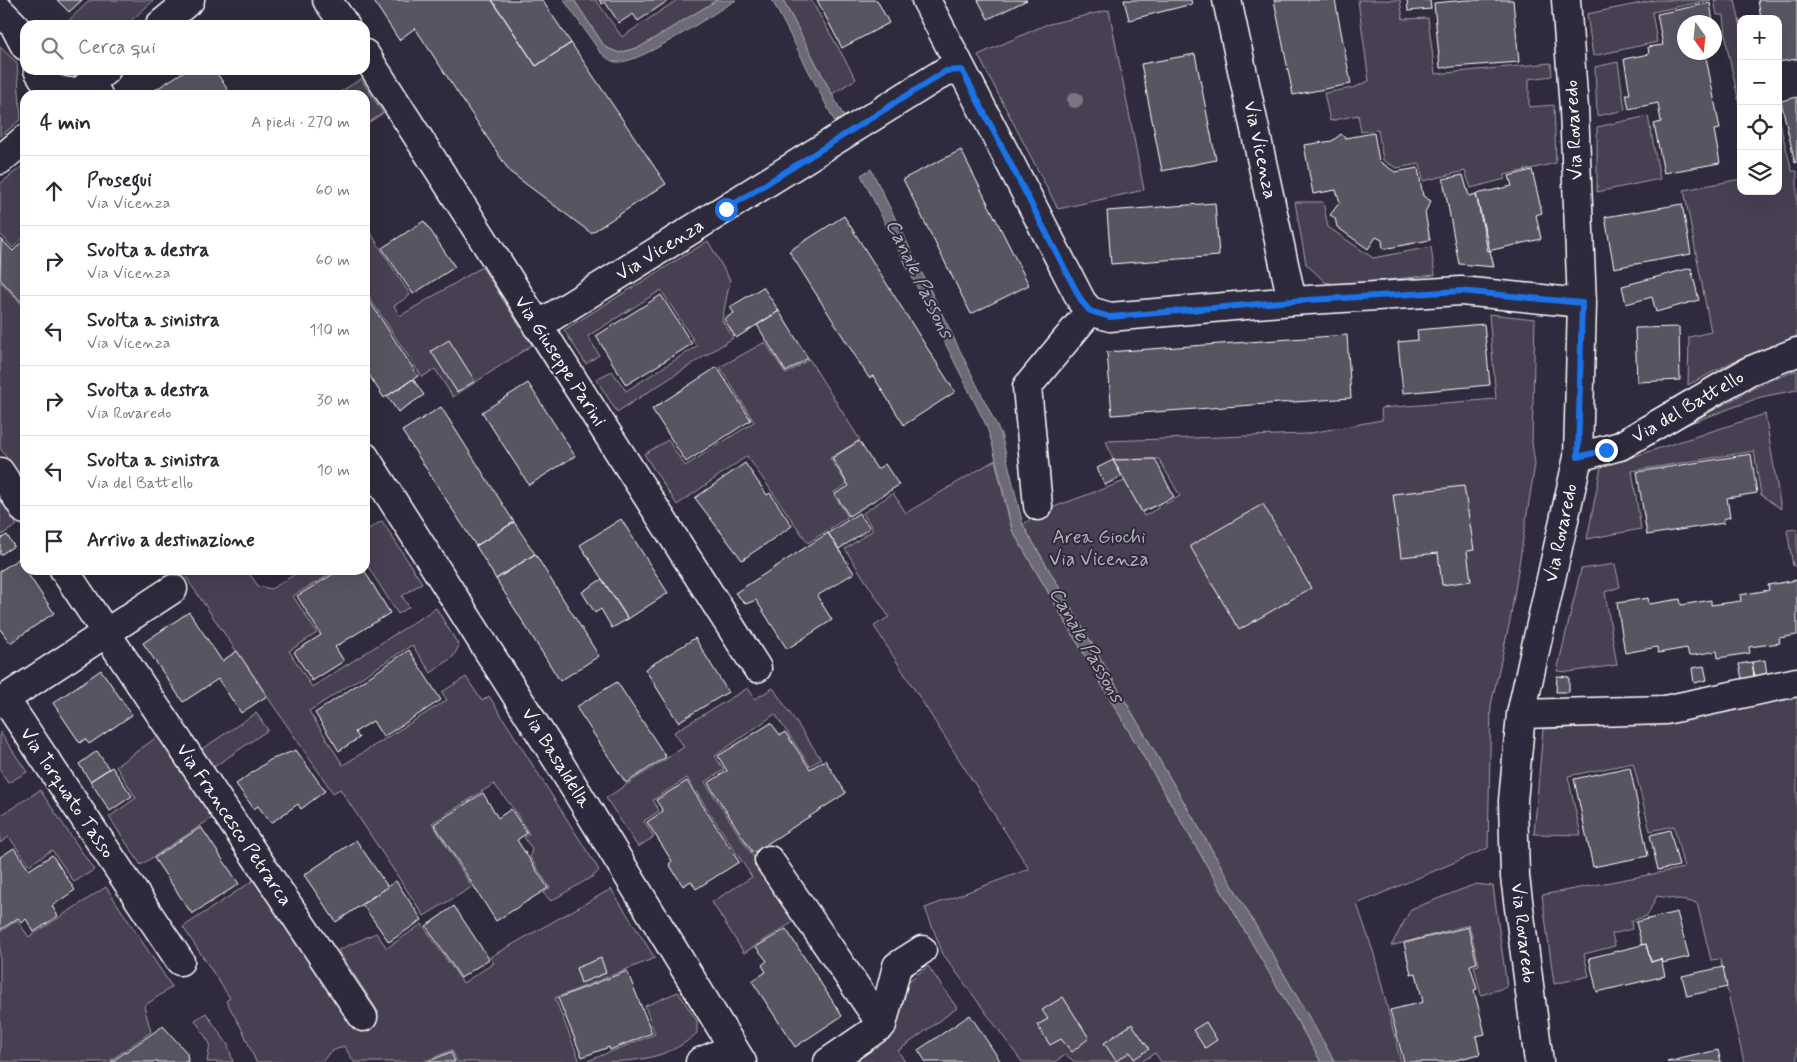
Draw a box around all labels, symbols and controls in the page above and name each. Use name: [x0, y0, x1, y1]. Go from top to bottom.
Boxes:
north arrow: [1677, 15, 1722, 60]
map controls: [1737, 15, 1782, 195]
button: +: [1737, 15, 1782, 60]
search box: [20, 20, 370, 75]
icon: search: [38, 34, 66, 62]
text: Cerca qui: [78, 35, 156, 60]
button: −: [1737, 60, 1782, 105]
street label: Via Rovaredo: [1559, 79, 1589, 181]
street label: Via Vicenza: [1237, 99, 1283, 201]
button: locate: [1737, 105, 1782, 150]
text: 4 min: [40, 109, 91, 137]
text: A piedi · 270 m: [251, 112, 350, 133]
button: layers: [1737, 150, 1782, 195]
text: Prosegui: [87, 168, 152, 193]
icon: ahead: [40, 177, 68, 205]
text: 60 m: [316, 180, 350, 201]
text: Via Vicenza: [87, 193, 171, 214]
route start: [715, 198, 738, 221]
street label: Via Vicenza: [611, 213, 709, 287]
water label: Canale Passons: [879, 215, 960, 345]
text: Svolta a destra: [87, 238, 209, 263]
icon: right: [40, 247, 68, 275]
text: 60 m: [316, 250, 350, 271]
text: Via Vicenza: [87, 263, 171, 284]
street label: Via Giuseppe Parini: [508, 291, 612, 431]
text: Svolta a sinistra: [87, 308, 220, 333]
icon: left: [40, 317, 68, 345]
text: 110 m: [309, 320, 350, 341]
text: Via Vicenza: [87, 333, 171, 354]
street label: Via del Battello: [1627, 365, 1749, 449]
text: Svolta a destra: [87, 378, 209, 403]
icon: right: [40, 387, 68, 415]
text: 30 m: [317, 390, 350, 411]
text: Via Rovaredo: [87, 403, 172, 424]
route end: [1595, 439, 1618, 462]
text: Svolta a sinistra: [87, 448, 220, 473]
icon: left: [40, 457, 68, 485]
text: 10 m: [317, 460, 350, 481]
text: Via del Battello: [87, 473, 193, 494]
street label: Via Rovaredo: [1538, 481, 1584, 585]
park label: Area Giochi Via Vicenza: [1049, 525, 1149, 572]
icon: arrive: [40, 527, 68, 555]
text: Arrivo a destinazione: [87, 528, 255, 553]
water label: Canale Passons: [1042, 582, 1131, 710]
street label: Via Basaldella: [515, 703, 597, 813]
street label: Via Torquato Tasso: [14, 723, 120, 863]
street label: Via Francesco Petrarca: [170, 739, 298, 911]
street label: Via Rovaredo: [1504, 882, 1542, 984]

